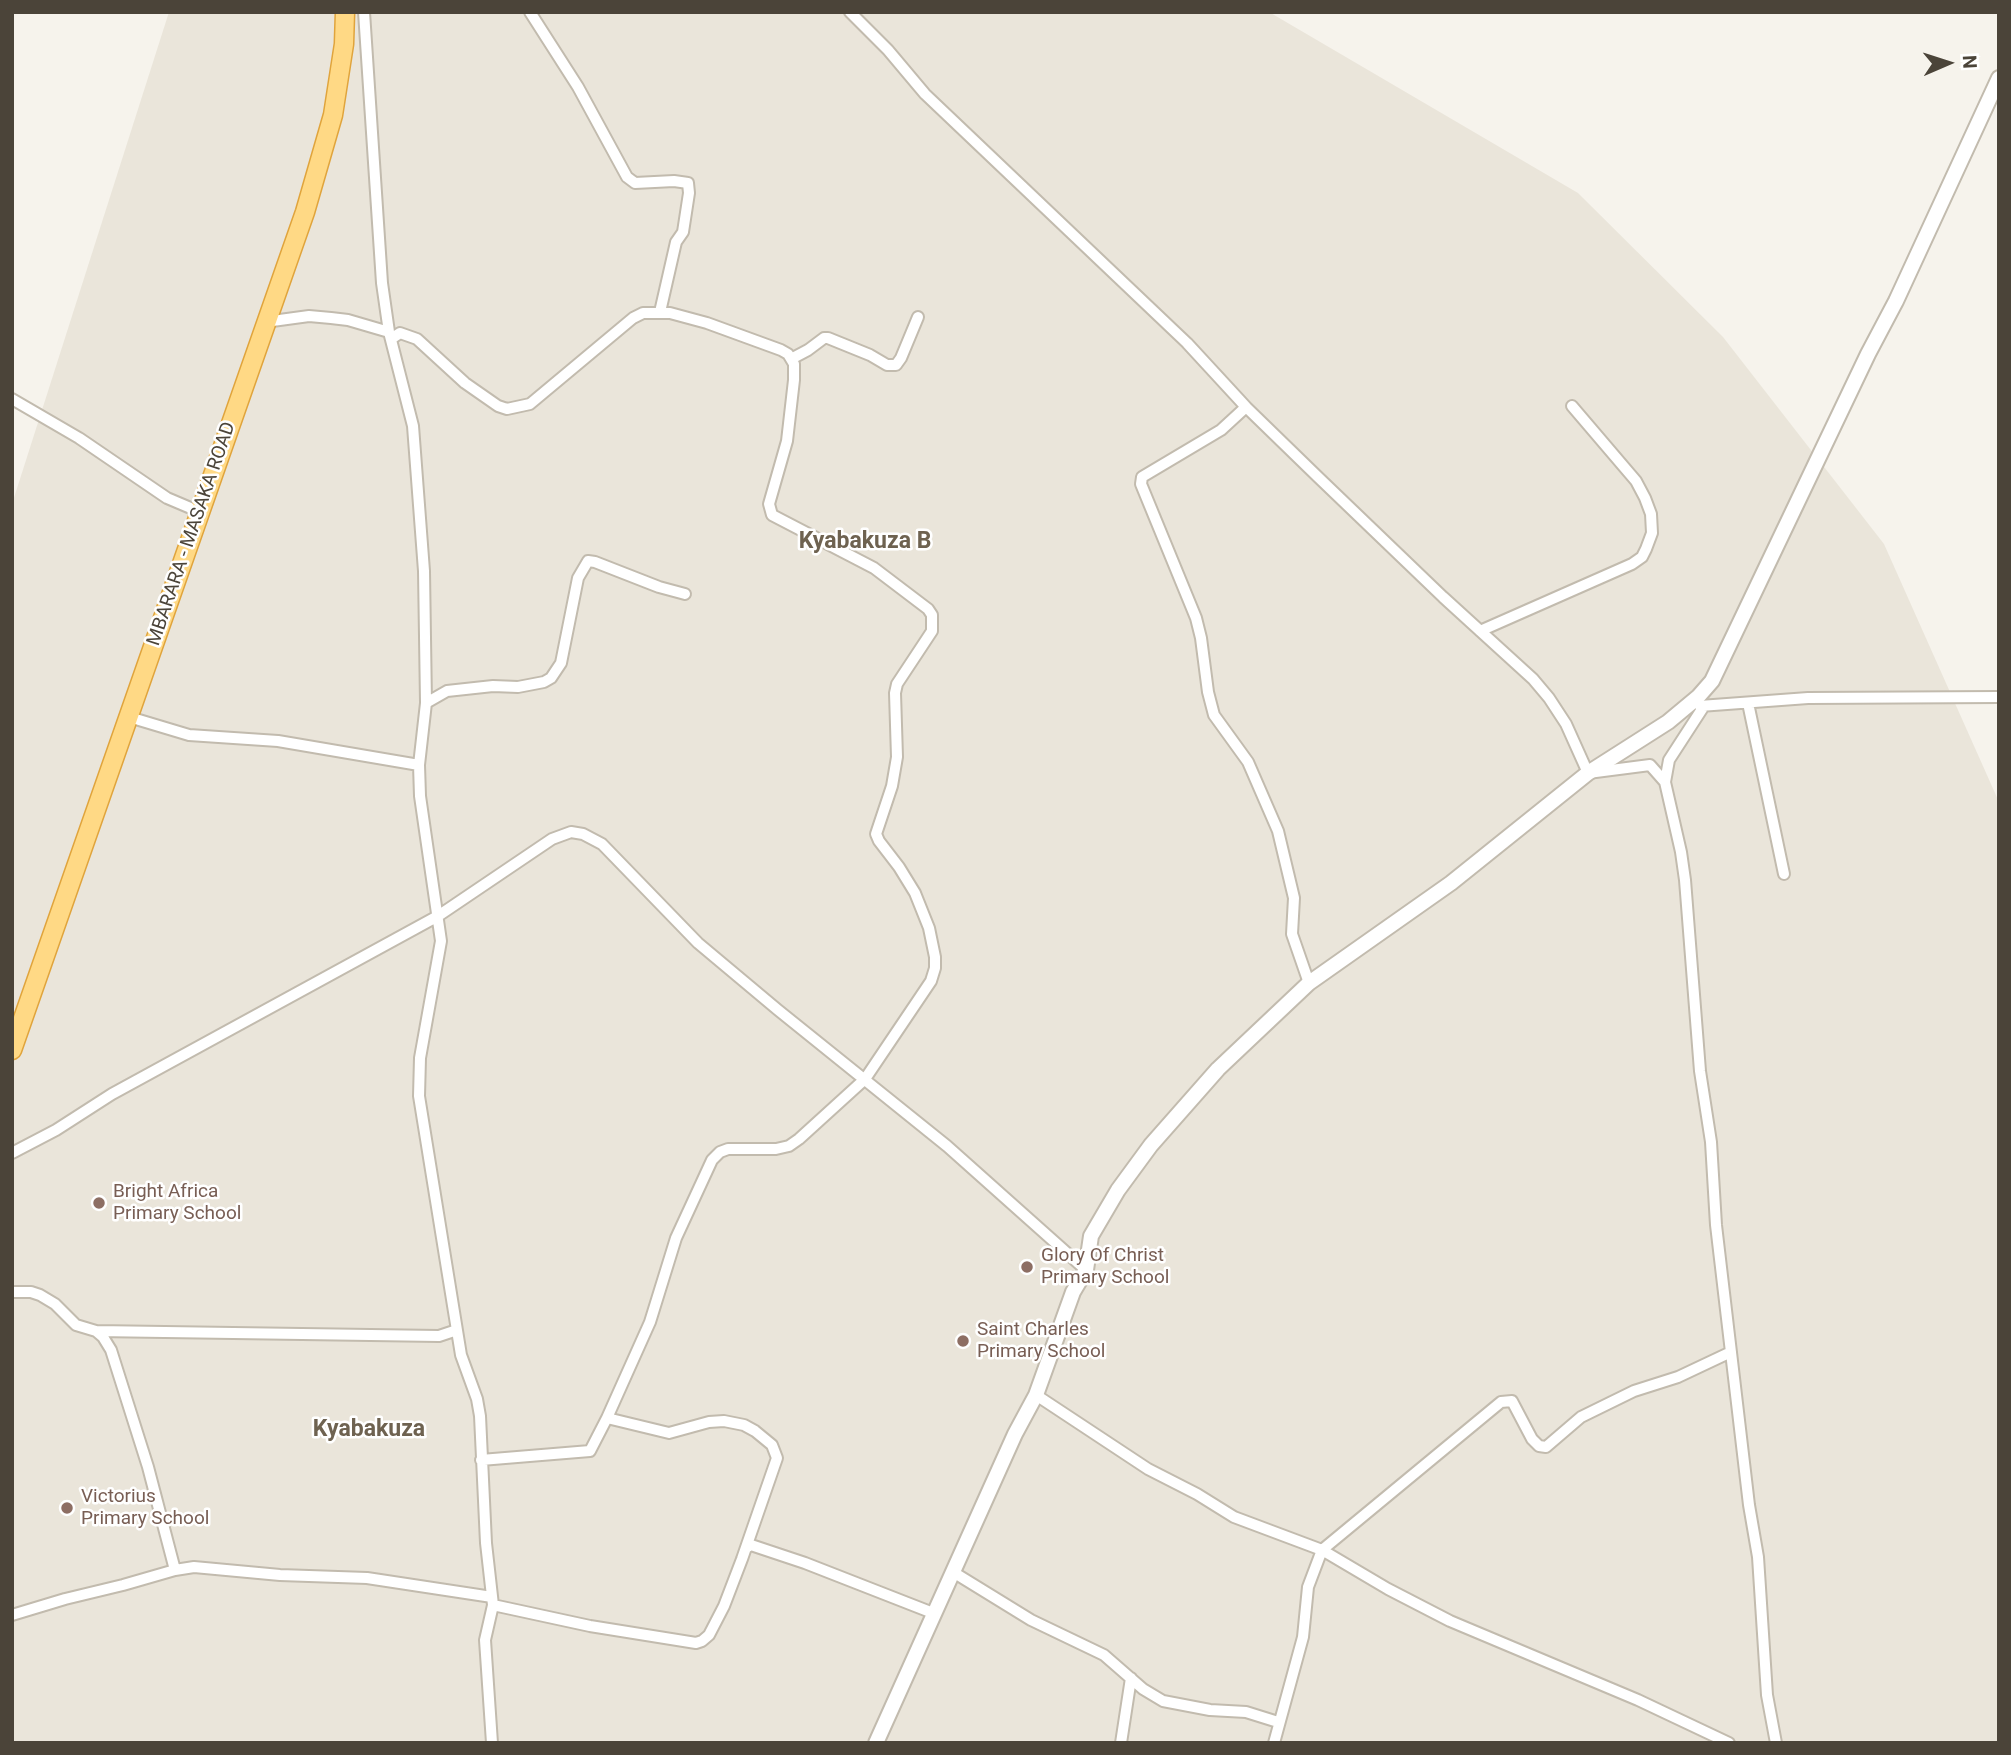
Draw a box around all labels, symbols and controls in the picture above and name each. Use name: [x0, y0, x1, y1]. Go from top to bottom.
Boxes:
north arrow: [1913, 28, 1983, 98]
text: N: [1958, 55, 1981, 69]
street label: MBARARA - MASAKA ROAD: [143, 419, 241, 649]
district label: Kyabakuza B: [799, 528, 931, 556]
place label: Bright Africa Primary School: [113, 1181, 241, 1225]
marker: Bright Africa Primary School: [91, 1195, 107, 1211]
place label: Glory Of Christ Primary School: [1041, 1245, 1169, 1289]
marker: Glory Of Christ Primary School: [1019, 1259, 1035, 1275]
place label: Saint Charles Primary School: [977, 1319, 1105, 1363]
marker: Saint Charles Primary School: [955, 1333, 971, 1349]
district label: Kyabakuza: [313, 1416, 425, 1444]
place label: Victorius Primary School: [81, 1486, 209, 1530]
marker: Victorius Primary School: [59, 1500, 75, 1516]

